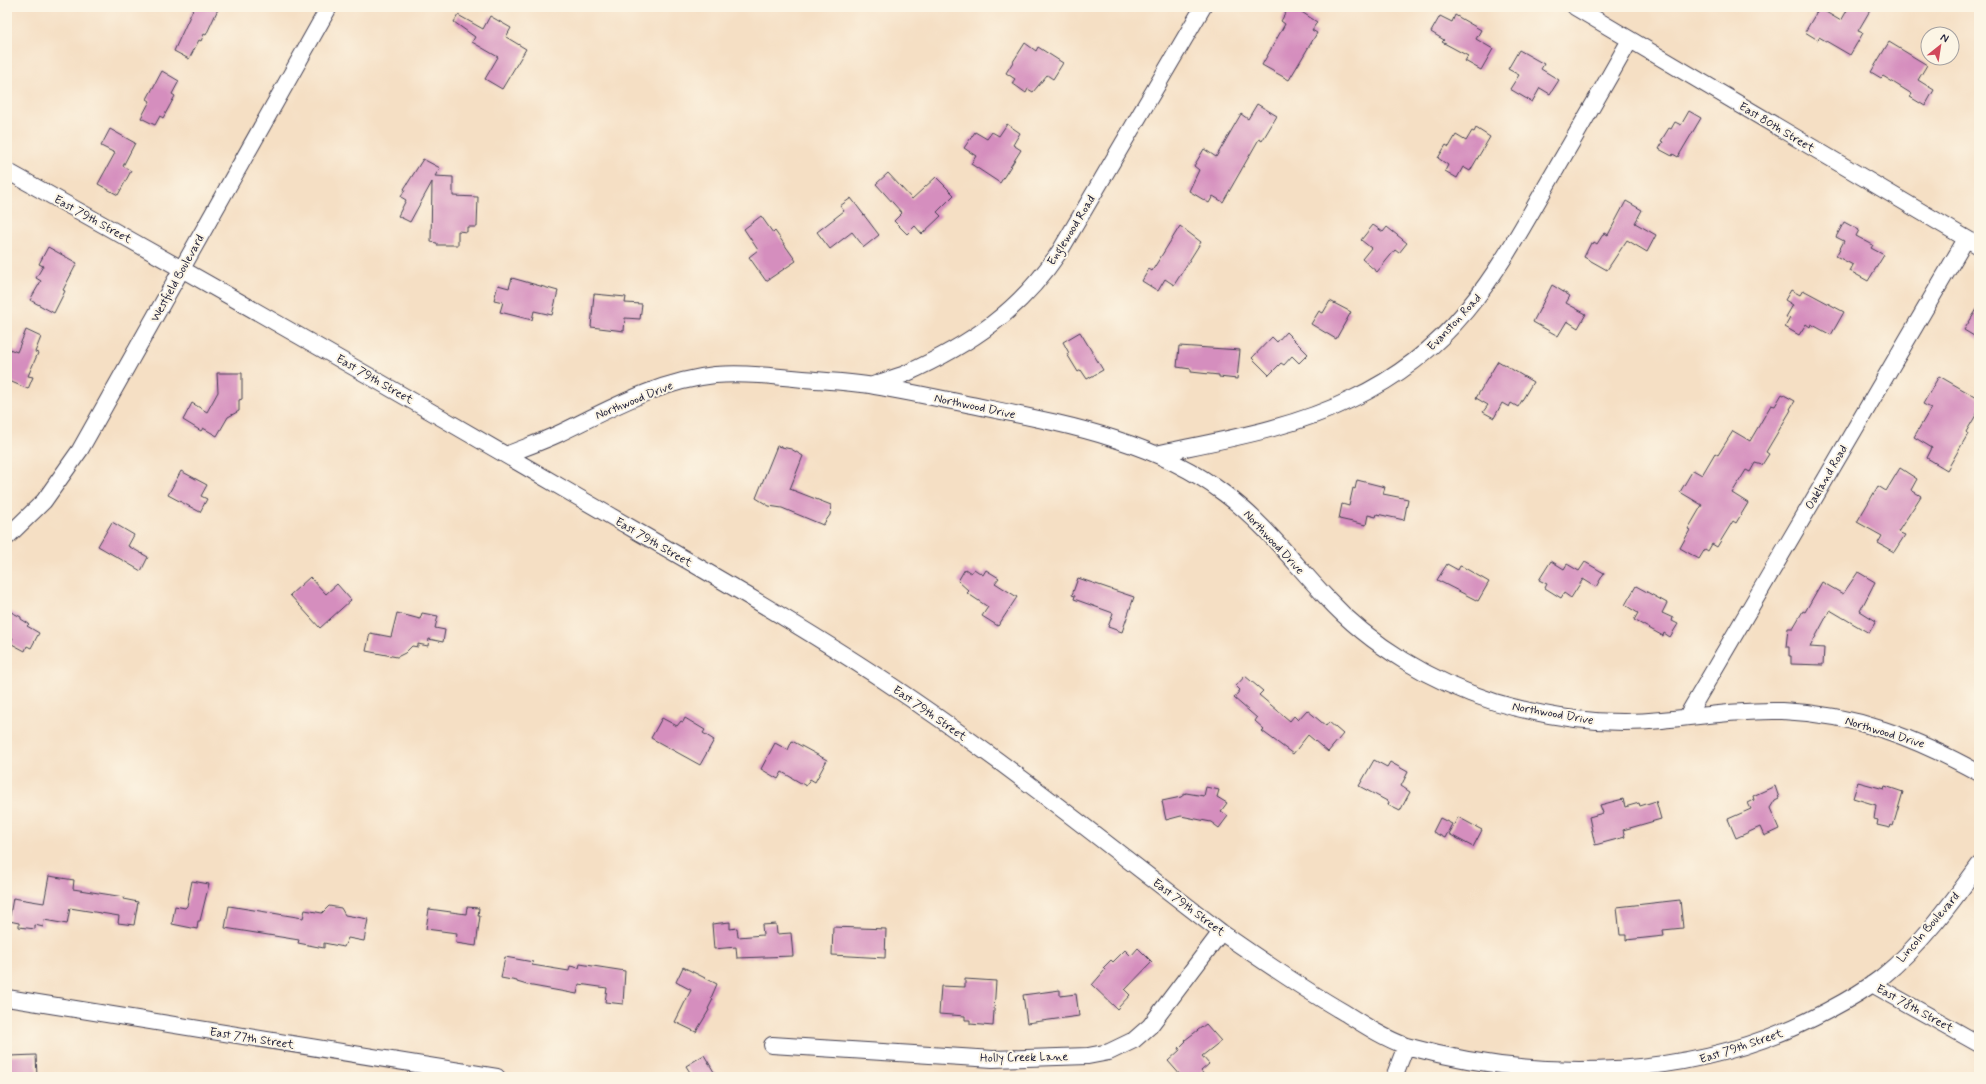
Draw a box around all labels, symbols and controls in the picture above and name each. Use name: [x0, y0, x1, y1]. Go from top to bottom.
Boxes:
north arrow: [1920, 26, 1960, 66]
text: N: [1938, 30, 1951, 46]
street label: East 80th Street: [1736, 99, 1817, 157]
street label: East 79th Street: [51, 192, 134, 248]
street label: Englewood Road: [1044, 192, 1101, 269]
street label: Westfield Boulevard: [147, 232, 208, 325]
street label: Evanston Road: [1424, 291, 1485, 355]
street label: East 79th Street: [333, 351, 416, 408]
street label: Northwood Drive: [593, 378, 676, 424]
street label: Northwood Drive: [933, 391, 1017, 423]
street label: Oakland Road: [1802, 442, 1852, 513]
street label: Northwood Drive: [1239, 507, 1307, 578]
street label: East 79th Street: [612, 514, 695, 571]
street label: East 79th Street: [889, 682, 969, 745]
street label: Northwood Drive: [1511, 699, 1595, 729]
street label: Northwood Drive: [1843, 713, 1927, 753]
street label: East 79th Street: [1149, 875, 1228, 940]
street label: Lincoln Boulevard: [1894, 889, 1964, 966]
street label: East 78th Street: [1873, 981, 1956, 1037]
street label: East 77th Street: [208, 1024, 295, 1054]
street label: East 79th Street: [1698, 1026, 1785, 1068]
street label: Holly Creek Lane: [980, 1049, 1068, 1067]

